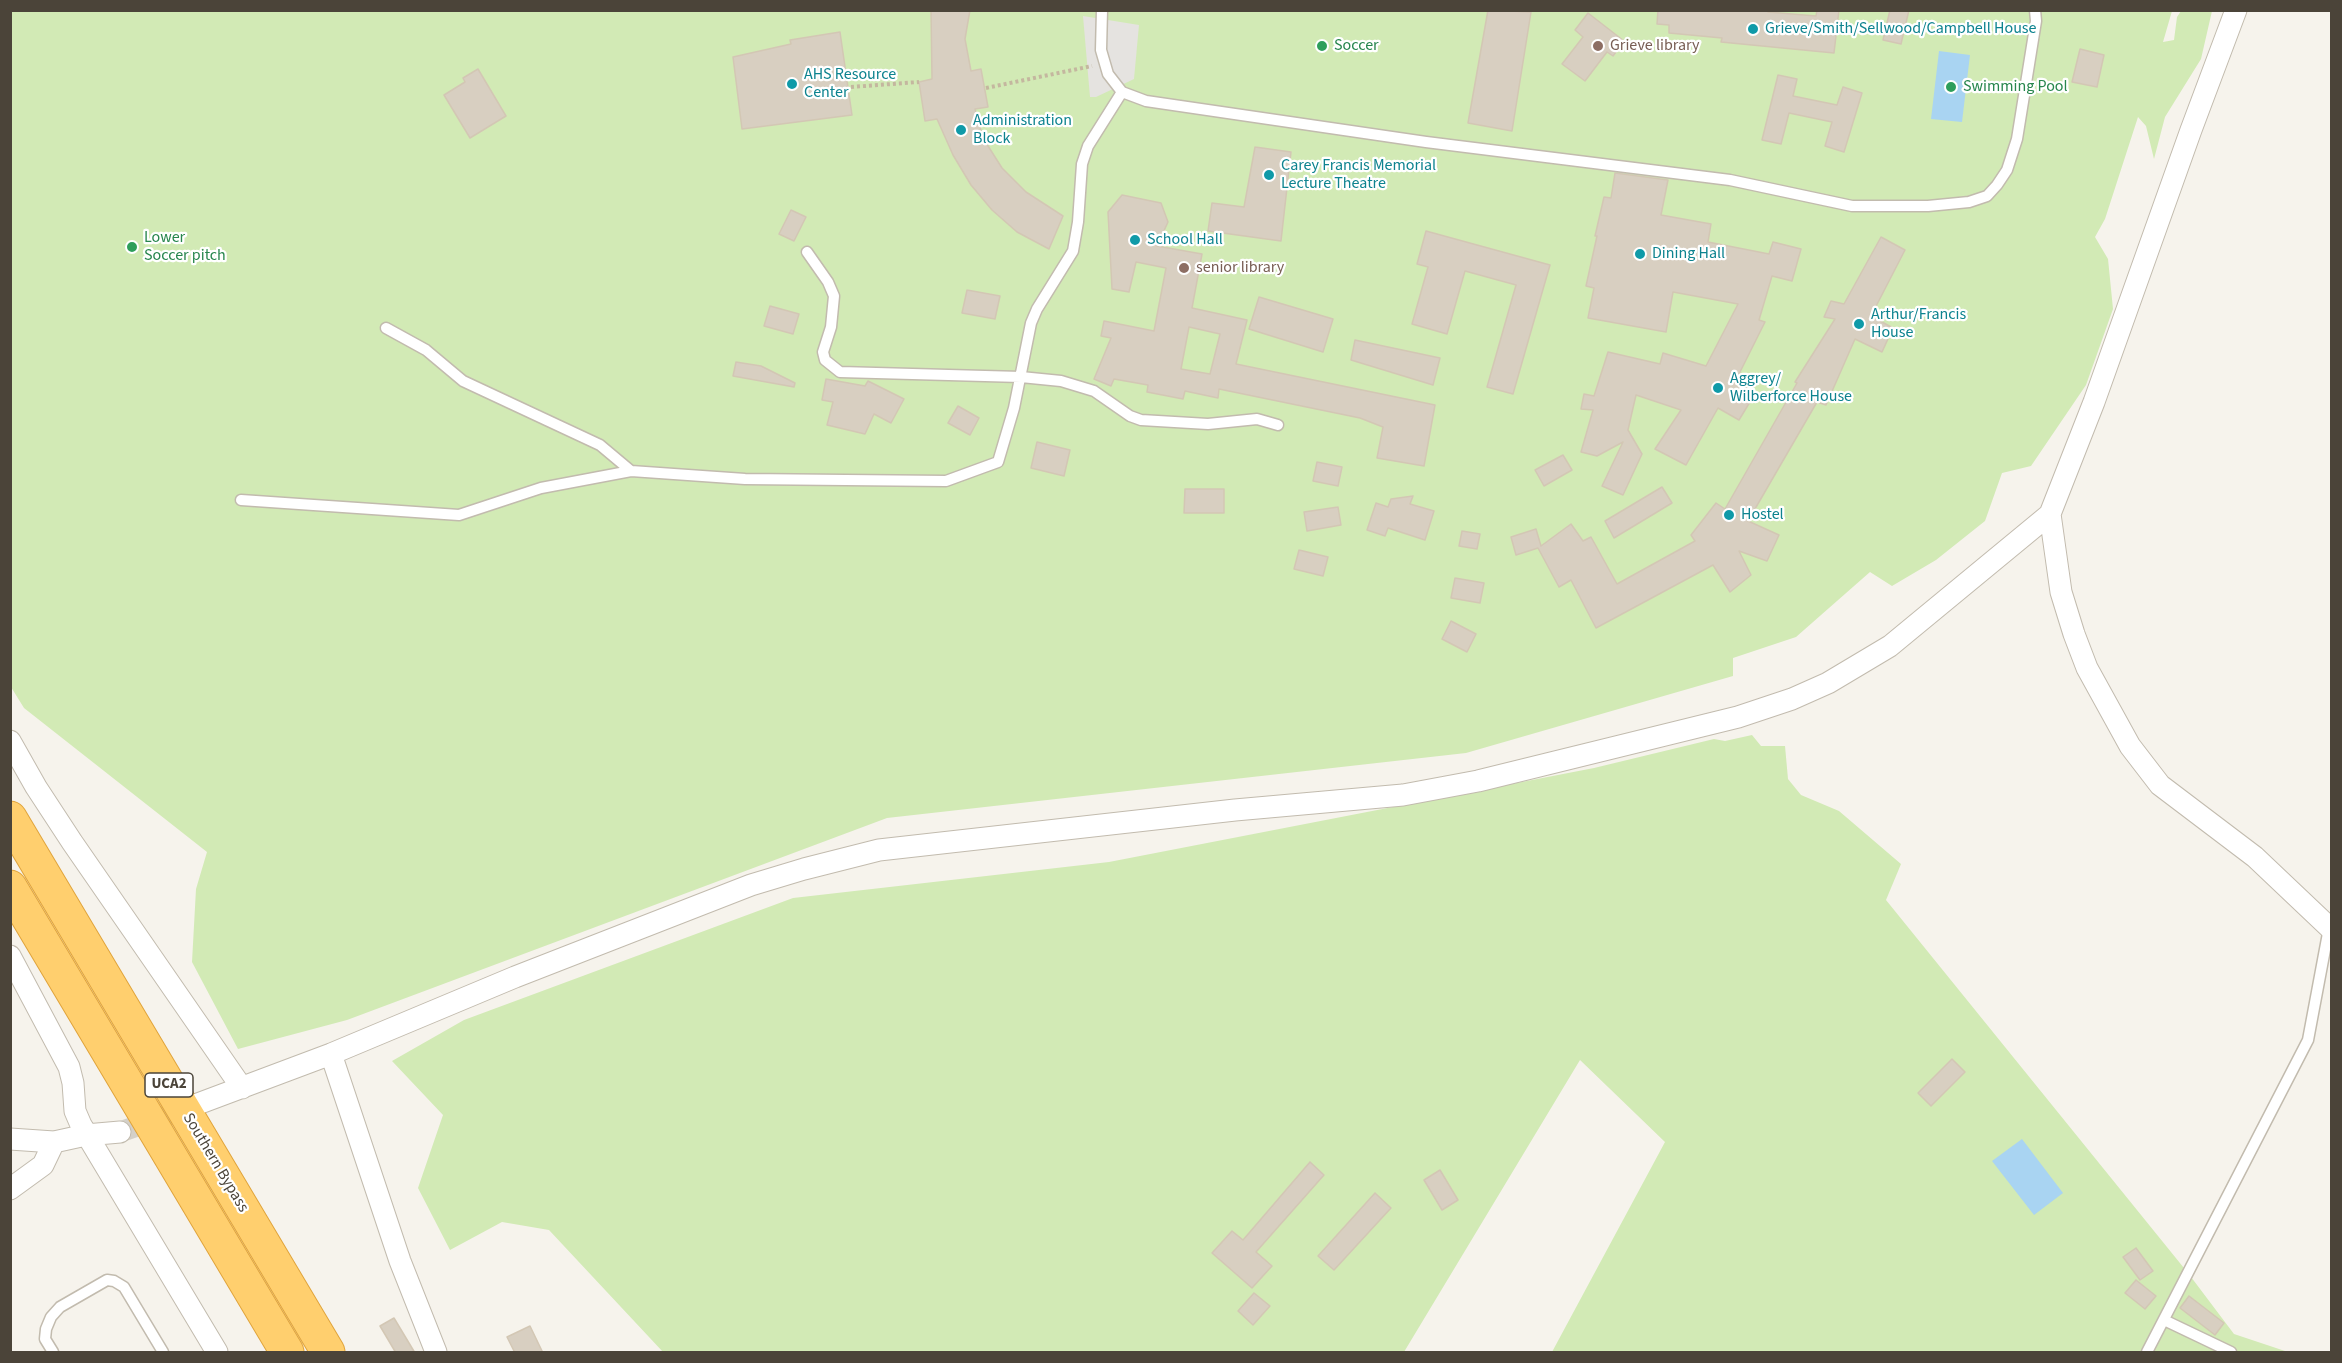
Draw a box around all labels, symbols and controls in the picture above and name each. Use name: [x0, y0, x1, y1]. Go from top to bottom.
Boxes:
place label: Grieve/Smith/Sellwood/Campbell House: [1765, 19, 2036, 39]
marker: Grieve/Smith/Sellwood/Campbell House: [1746, 22, 1760, 36]
place label: Soccer: [1334, 36, 1379, 56]
place label: Grieve library: [1610, 36, 1699, 56]
marker: Soccer: [1315, 39, 1329, 53]
marker: Grieve library: [1591, 39, 1605, 53]
place label: AHS Resource Center: [804, 65, 896, 103]
marker: AHS Resource Center: [785, 77, 799, 91]
place label: Swimming Pool: [1963, 77, 2068, 97]
marker: Swimming Pool: [1944, 80, 1958, 94]
place label: Administration Block: [973, 111, 1072, 149]
marker: Administration Block: [954, 123, 968, 137]
place label: Carey Francis Memorial Lecture Theatre: [1281, 156, 1436, 194]
marker: Carey Francis Memorial Lecture Theatre: [1262, 168, 1276, 182]
place label: Lower Soccer pitch: [144, 228, 226, 266]
place label: School Hall: [1147, 230, 1223, 250]
marker: School Hall: [1128, 233, 1142, 247]
marker: Lower Soccer pitch: [125, 240, 139, 254]
place label: Dining Hall: [1652, 244, 1725, 264]
marker: Dining Hall: [1633, 247, 1647, 261]
place label: senior library: [1196, 258, 1284, 278]
marker: senior library: [1177, 261, 1191, 275]
place label: Arthur/Francis House: [1871, 305, 1966, 343]
marker: Arthur/Francis House: [1852, 317, 1866, 331]
place label: Aggrey/ Wilberforce House: [1730, 369, 1852, 407]
marker: Aggrey/ Wilberforce House: [1711, 381, 1725, 395]
place label: Hostel: [1741, 505, 1784, 525]
marker: Hostel: [1722, 508, 1736, 522]
road number: UCA2: [145, 1073, 193, 1097]
street label: Southern Bypass: [178, 1110, 252, 1216]

